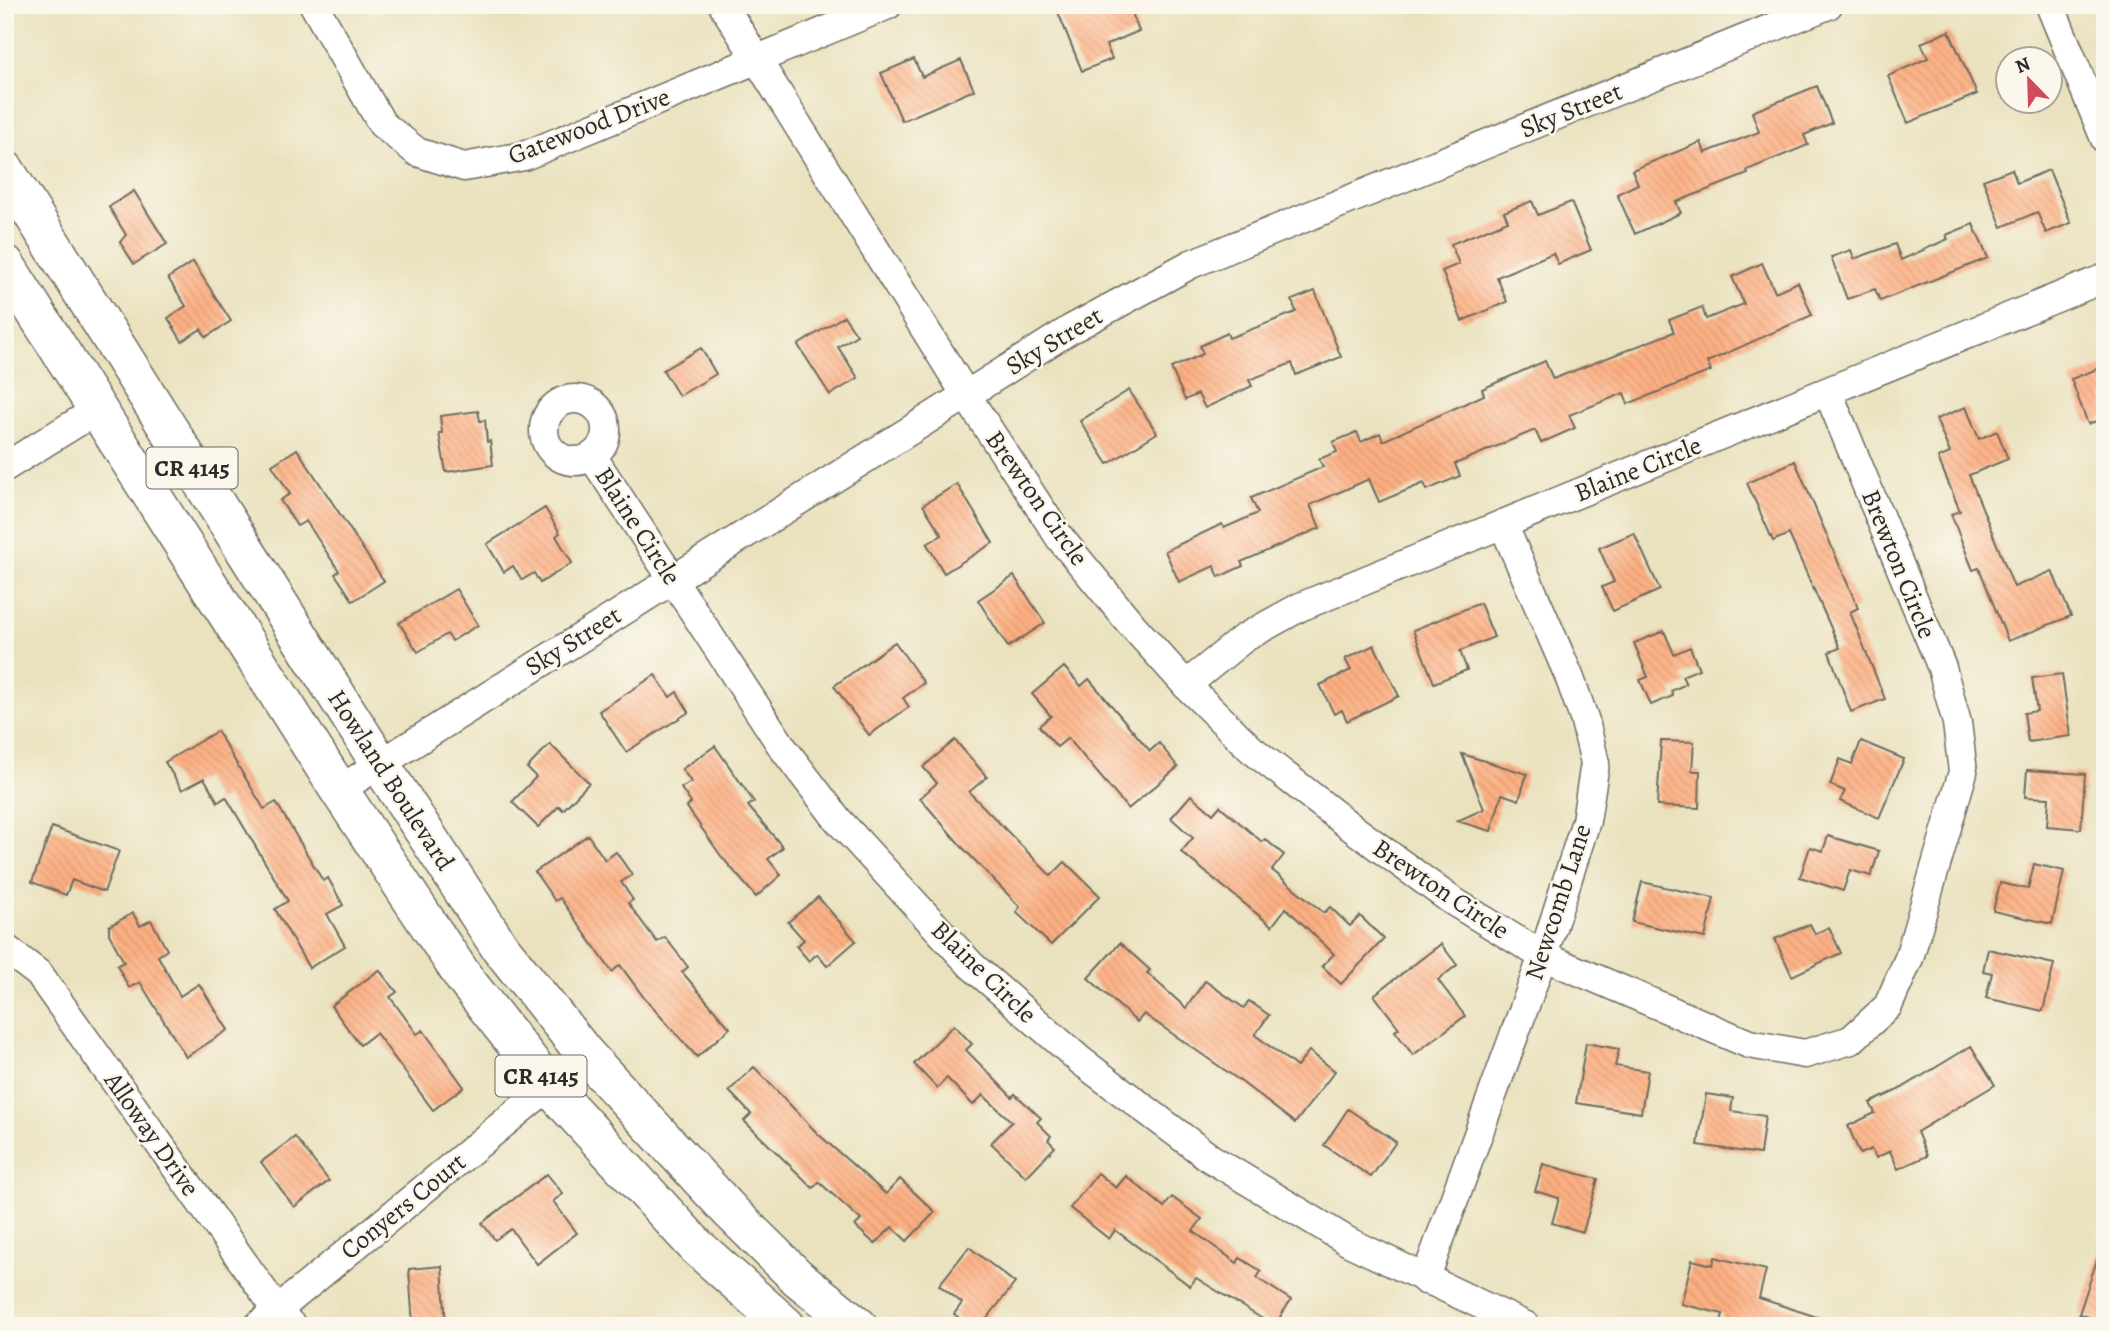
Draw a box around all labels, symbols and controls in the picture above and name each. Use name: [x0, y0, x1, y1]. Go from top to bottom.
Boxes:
north arrow: [1994, 46, 2064, 116]
text: N: [2011, 51, 2034, 80]
street label: Sky Street: [1515, 74, 1628, 146]
street label: Gatewood Drive: [503, 79, 675, 173]
street label: Sky Street: [999, 298, 1109, 384]
street label: Brewton Circle: [977, 423, 1097, 573]
street label: Blaine Circle: [1569, 428, 1707, 510]
road number: CR 4145: [146, 448, 238, 489]
street label: Blaine Circle: [587, 460, 689, 592]
street label: Brewton Circle: [1853, 484, 1945, 644]
street label: Sky Street: [518, 598, 628, 684]
street label: Howland Boulevard: [319, 683, 463, 877]
street label: Newcomb Lane: [1516, 819, 1600, 985]
street label: Brewton Circle: [1366, 830, 1516, 948]
street label: Blaine Circle: [924, 913, 1044, 1031]
road number: CR 4145: [496, 1056, 586, 1096]
street label: Alloway Drive: [96, 1064, 208, 1203]
street label: Conyers Court: [333, 1144, 473, 1267]

